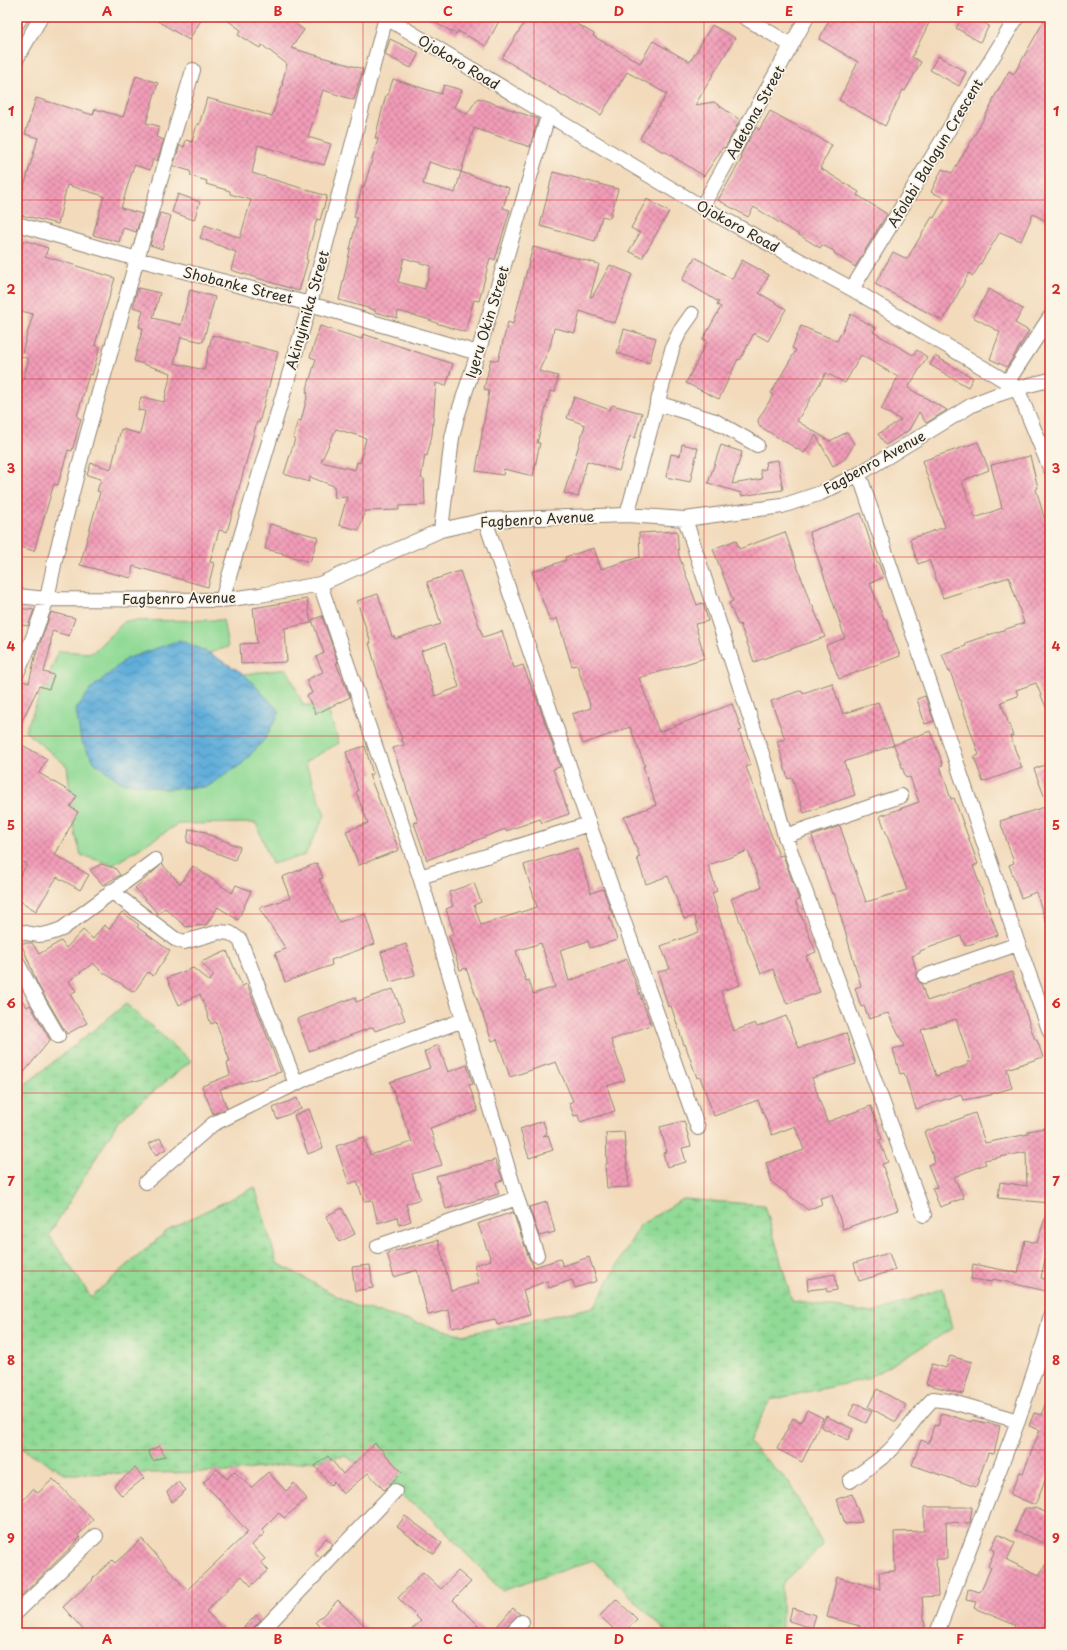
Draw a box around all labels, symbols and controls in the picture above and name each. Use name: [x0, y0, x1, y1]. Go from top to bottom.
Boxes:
text: A: [102, 1, 112, 20]
text: B: [274, 1, 283, 20]
text: C: [443, 1, 453, 20]
text: D: [614, 1, 624, 20]
text: E: [785, 1, 793, 20]
text: F: [956, 1, 964, 20]
street label: Ojokoro Road: [414, 29, 504, 95]
street label: Adetona Street: [721, 61, 790, 163]
street label: Afolabi Balogun Crescent: [882, 74, 988, 231]
text: 1: [8, 101, 14, 120]
text: 1: [1053, 101, 1059, 120]
street label: Ojokoro Road: [693, 195, 783, 257]
street label: Akinyimika Street: [280, 248, 334, 372]
street label: Shobanke Street: [181, 261, 295, 309]
street label: Iyeru Okin Street: [460, 263, 514, 381]
text: 2: [6, 279, 16, 298]
text: 2: [1051, 279, 1061, 298]
street label: Fagbenro Avenue: [819, 425, 929, 499]
text: 3: [7, 458, 16, 477]
text: 3: [1052, 458, 1061, 477]
street label: Fagbenro Avenue: [479, 506, 595, 532]
street label: Fagbenro Avenue: [122, 586, 237, 609]
text: 4: [7, 636, 16, 655]
text: 4: [1052, 636, 1061, 655]
text: 5: [7, 815, 15, 834]
text: 5: [1052, 815, 1060, 834]
text: 6: [6, 993, 16, 1012]
text: 6: [1051, 993, 1061, 1012]
text: 7: [7, 1171, 15, 1190]
text: 7: [1052, 1171, 1060, 1190]
text: 8: [7, 1350, 15, 1369]
text: 8: [1052, 1350, 1060, 1369]
text: 9: [7, 1528, 15, 1547]
text: 9: [1052, 1528, 1060, 1547]
text: A: [102, 1629, 112, 1648]
text: B: [274, 1629, 283, 1648]
text: C: [443, 1629, 453, 1648]
text: D: [614, 1629, 624, 1648]
text: E: [785, 1629, 793, 1648]
text: F: [956, 1629, 964, 1648]

